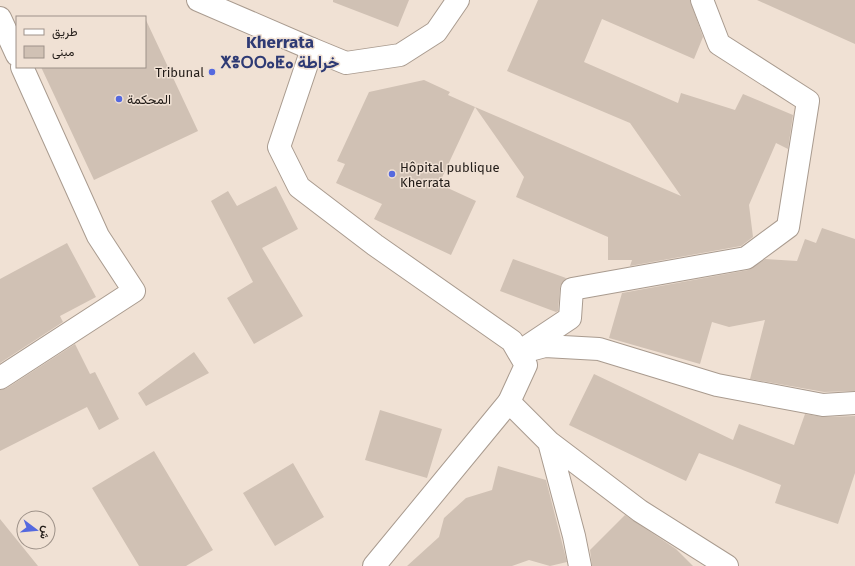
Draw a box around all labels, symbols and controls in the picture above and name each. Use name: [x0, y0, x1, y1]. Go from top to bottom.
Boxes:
legend: [16, 16, 146, 68]
text: طريق: [52, 25, 78, 40]
district label: Kherrata ⵅⴻⵔⵔⴰⵟⴰ خراطة: [221, 32, 339, 73]
text: مبنى: [52, 45, 74, 60]
place label: Tribunal: [155, 65, 204, 80]
marker: Tribunal: [207, 67, 217, 77]
place label: المحكمة: [127, 92, 171, 107]
marker: المحكمة: [114, 94, 124, 104]
place label: Hôpital publique Kherrata: [400, 160, 500, 190]
marker: Hôpital publique Kherrata: [387, 169, 397, 179]
north arrow: [16, 510, 56, 550]
text: ش: [37, 524, 53, 541]

